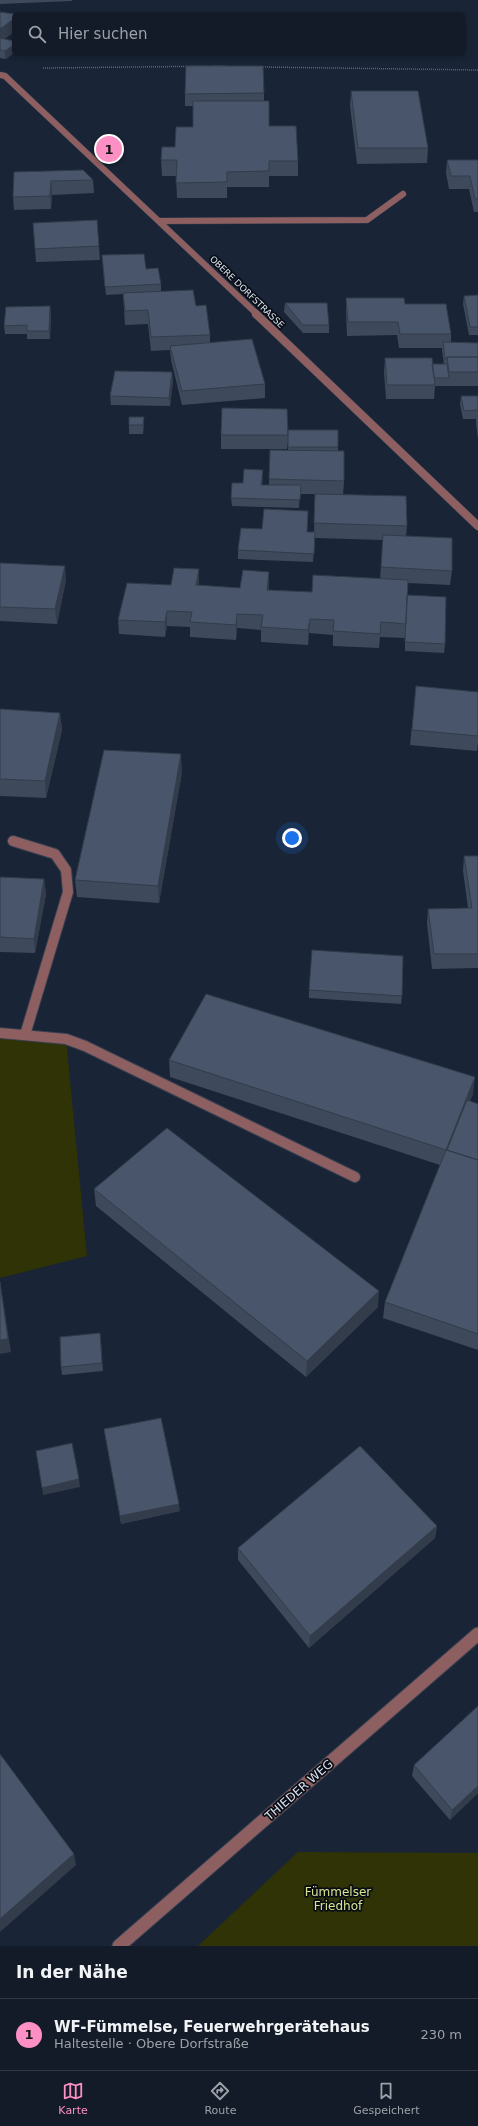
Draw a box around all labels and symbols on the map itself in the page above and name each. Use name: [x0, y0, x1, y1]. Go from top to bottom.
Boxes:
pin: 1: [96, 134, 122, 164]
street label: OBERE DORFSTRASSE: [208, 254, 286, 330]
your location: [282, 828, 302, 848]
street label: THIEDER WEG: [262, 1757, 336, 1824]
park label: Fümmelser Friedhof: [305, 1885, 371, 1913]

